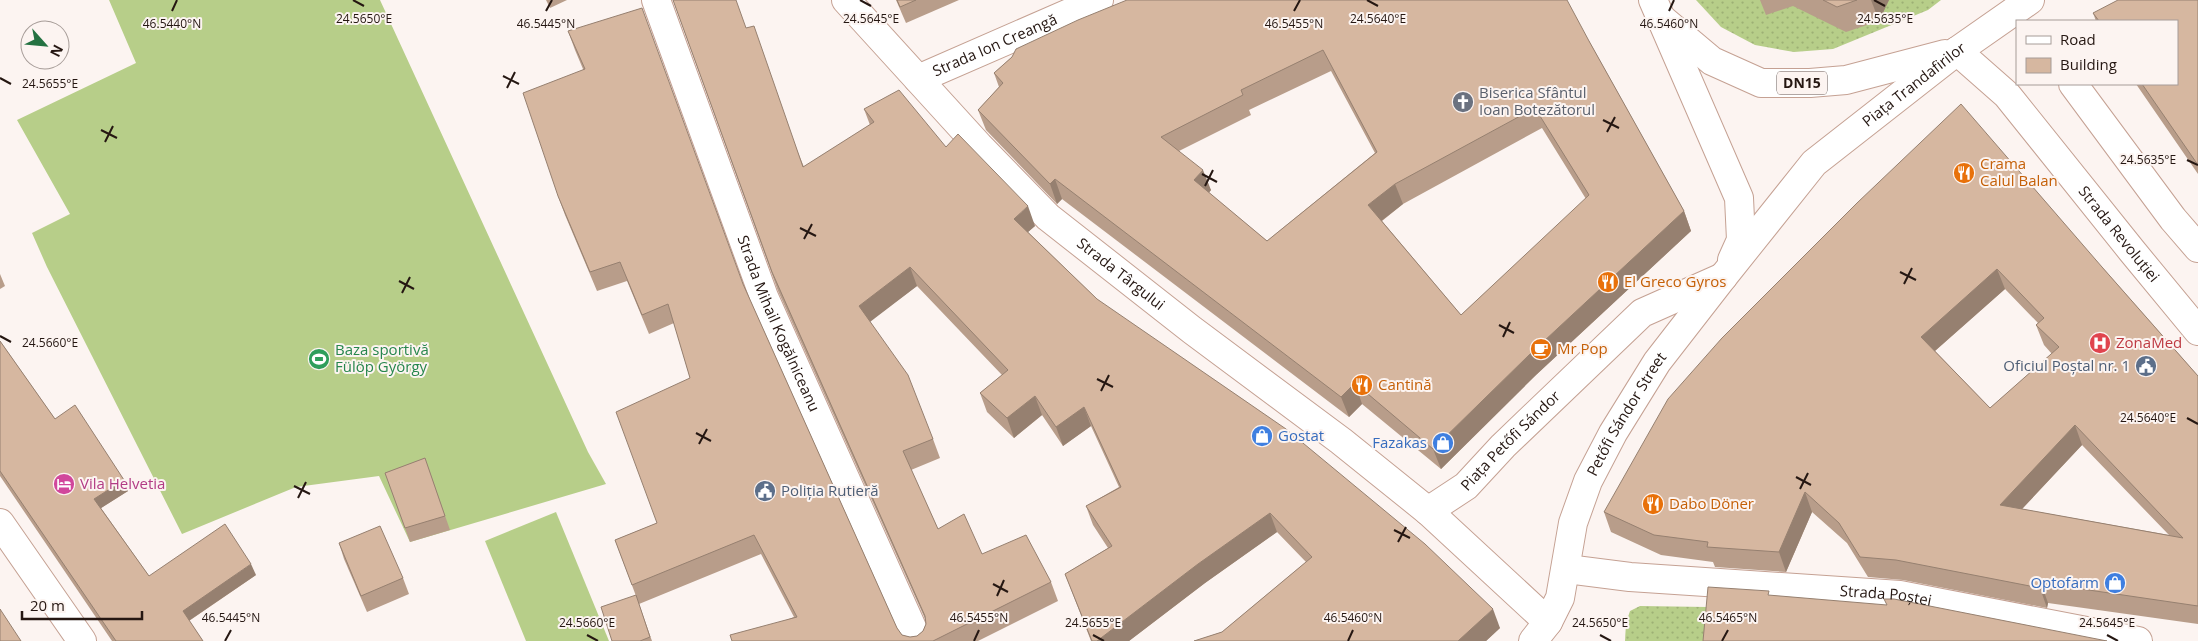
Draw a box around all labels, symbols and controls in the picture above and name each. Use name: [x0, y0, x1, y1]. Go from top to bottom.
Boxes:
street label: Strada Ion Creangă: [929, 9, 1060, 80]
text: 24.5650°E: [336, 10, 392, 27]
text: 24.5645°E: [843, 10, 899, 27]
text: 24.5640°E: [1350, 10, 1406, 27]
text: 24.5635°E: [1857, 10, 1913, 27]
text: 46.5440°N: [143, 15, 201, 32]
text: 46.5445°N: [517, 15, 575, 32]
text: 46.5455°N: [1265, 15, 1323, 32]
text: 46.5460°N: [1640, 15, 1698, 32]
north arrow: [20, 20, 70, 70]
legend: [2016, 20, 2178, 85]
text: Road: [2060, 29, 2096, 49]
street label: Piața Trandafirilor: [1858, 37, 1969, 131]
text: N: [46, 42, 68, 61]
text: Building: [2060, 54, 2117, 74]
road number: DN15: [1777, 72, 1827, 95]
text: 24.5655°E: [22, 75, 78, 92]
place label: Biserica Sfântul Ioan Botezătorul: [1479, 82, 1595, 119]
church icon: Biserica Sfântul Ioan Botezătorul: [1451, 90, 1475, 114]
text: 24.5635°E: [2120, 151, 2176, 168]
place label: Crama Calul Balan: [1980, 153, 2058, 190]
restaurant icon: Crama Calul Balan: [1952, 161, 1976, 185]
street label: Strada Revoluției: [2075, 181, 2164, 286]
street label: Strada Mihail Kogălniceanu: [733, 232, 825, 415]
street label: Strada Târgului: [1073, 233, 1169, 314]
restaurant icon: El Greco Gyros: [1596, 270, 1620, 294]
place label: El Greco Gyros: [1624, 271, 1726, 291]
hospital icon: ZonaMed: [2088, 331, 2112, 355]
place label: ZonaMed: [2116, 332, 2182, 352]
text: 24.5660°E: [22, 334, 78, 351]
cafe icon: Mr Pop: [1529, 337, 1553, 361]
place label: Mr Pop: [1557, 338, 1608, 358]
place label: Baza sportivă Fülöp György: [335, 339, 429, 376]
sports icon: Baza sportivă Fülöp György: [307, 347, 331, 371]
street label: Petőfi Sándor Street: [1581, 347, 1670, 479]
public building icon: Oficiul Poștal nr. 1: [2134, 354, 2158, 378]
place label: Oficiul Poștal nr. 1: [2003, 355, 2130, 375]
restaurant icon: Cantină: [1350, 373, 1374, 397]
place label: Cantină: [1378, 374, 1432, 394]
street label: Piața Petőfi Sándor: [1456, 386, 1564, 494]
text: 24.5640°E: [2120, 409, 2176, 426]
shop icon: Gostat: [1250, 424, 1274, 448]
place label: Gostat: [1278, 425, 1324, 445]
shop icon: Fazakas: [1431, 431, 1455, 455]
place label: Fazakas: [1372, 432, 1427, 452]
hotel icon: Vila Helvetia: [52, 472, 76, 496]
place label: Vila Helvetia: [80, 473, 165, 493]
public building icon: Poliția Rutieră: [753, 479, 777, 503]
place label: Poliția Rutieră: [781, 480, 878, 500]
restaurant icon: Dabo Döner: [1641, 492, 1665, 516]
place label: Dabo Döner: [1669, 493, 1754, 513]
shop icon: Optofarm: [2103, 571, 2127, 595]
place label: Optofarm: [2030, 572, 2099, 592]
street label: Strada Poștei: [1839, 580, 1934, 610]
scale bar: [22, 588, 142, 620]
text: 20 m: [30, 595, 65, 615]
text: 46.5445°N: [202, 609, 260, 626]
text: 46.5455°N: [950, 609, 1008, 626]
text: 46.5460°N: [1324, 609, 1382, 626]
text: 46.5465°N: [1699, 609, 1757, 626]
text: 24.5660°E: [559, 614, 615, 631]
text: 24.5655°E: [1065, 614, 1121, 631]
text: 24.5650°E: [1572, 614, 1628, 631]
text: 24.5645°E: [2079, 614, 2135, 631]

